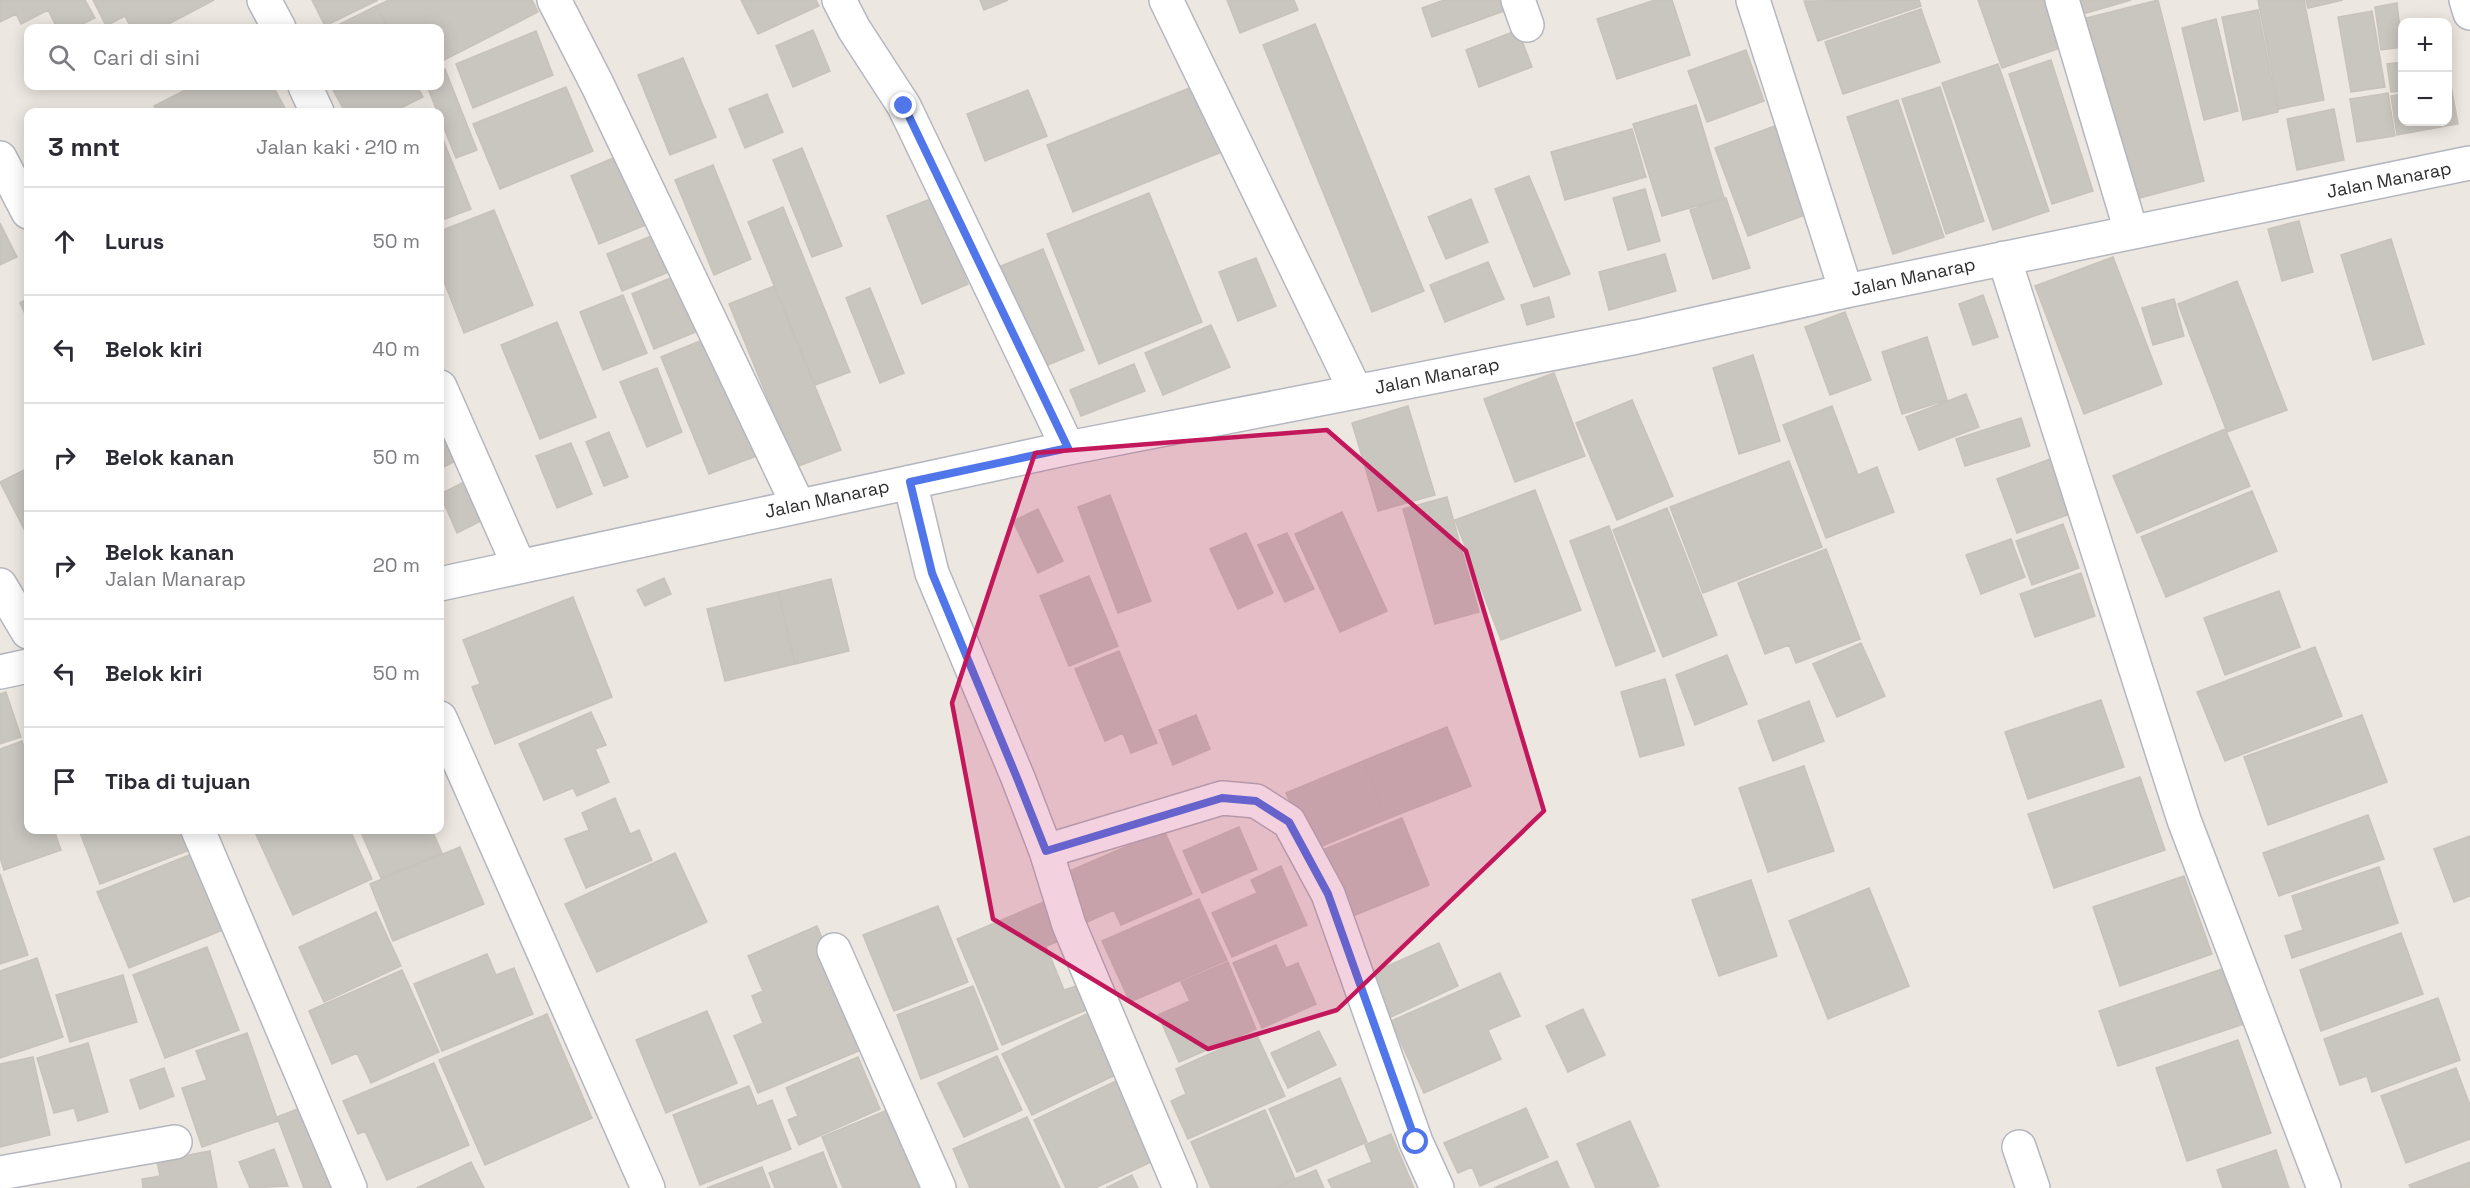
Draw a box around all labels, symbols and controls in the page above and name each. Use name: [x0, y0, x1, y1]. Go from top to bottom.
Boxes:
map controls: [2398, 18, 2452, 126]
button: +: [2398, 18, 2452, 72]
search box: [24, 24, 444, 90]
icon: search: [45, 41, 78, 74]
text: Cari di sini: [93, 43, 200, 71]
button: −: [2398, 72, 2452, 126]
route end: [890, 92, 916, 118]
text: 3 mnt: [48, 130, 120, 164]
text: Jalan kaki · 210 m: [256, 134, 420, 160]
street label: Jalan Manarap: [2325, 156, 2453, 203]
icon: ahead: [48, 225, 81, 258]
text: Lurus: [105, 227, 164, 255]
text: 50 m: [373, 228, 420, 254]
street label: Jalan Manarap: [1849, 252, 1977, 301]
icon: left: [48, 333, 81, 366]
text: Belok kiri: [105, 335, 202, 363]
text: 40 m: [372, 336, 420, 362]
street label: Jalan Manarap: [1373, 352, 1501, 399]
icon: right: [48, 441, 81, 474]
text: Belok kanan: [105, 443, 234, 471]
text: 50 m: [373, 444, 420, 470]
street label: Jalan Manarap: [763, 474, 891, 523]
text: Belok kanan: [105, 538, 234, 566]
icon: right: [48, 549, 81, 582]
text: 20 m: [373, 552, 420, 578]
text: Jalan Manarap: [105, 566, 246, 592]
icon: left: [48, 657, 81, 690]
text: Belok kiri: [105, 659, 202, 687]
text: 50 m: [373, 660, 420, 686]
icon: arrive: [48, 765, 81, 798]
text: Tiba di tujuan: [105, 767, 251, 795]
route start: [1402, 1128, 1428, 1154]

